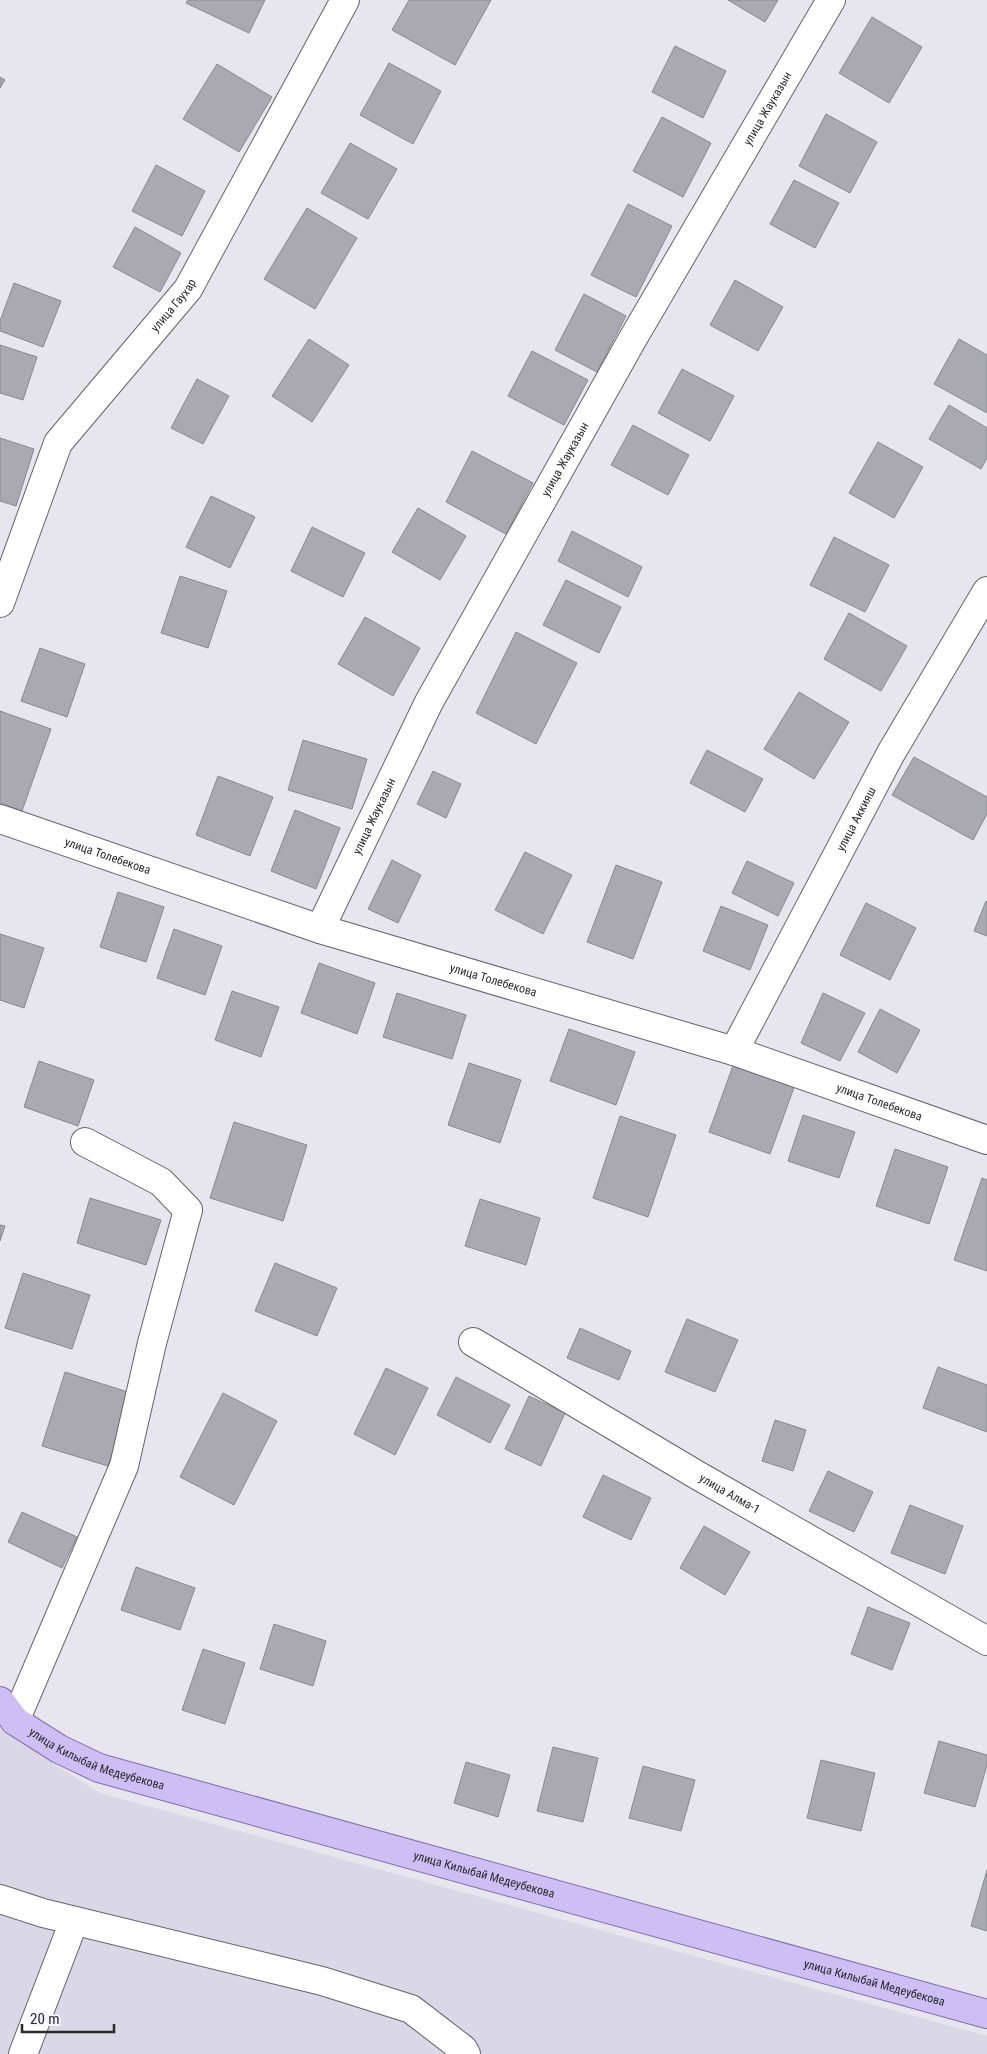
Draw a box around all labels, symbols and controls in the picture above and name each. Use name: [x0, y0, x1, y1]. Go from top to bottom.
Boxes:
street label: улица Жауказын: [740, 69, 795, 148]
street label: улица Гаухар: [148, 277, 199, 335]
street label: улица Жауказын: [539, 420, 592, 499]
street label: улица Жауказын: [350, 776, 398, 857]
street label: улица Аккияш: [833, 785, 879, 854]
street label: улица Толебекова: [63, 835, 153, 877]
street label: улица Толебекова: [448, 961, 539, 1000]
street label: улица Толебекова: [835, 1081, 924, 1124]
street label: улица Алма-1: [697, 1471, 762, 1516]
street label: улица Килыбай Медеубекова: [26, 1725, 166, 1793]
street label: улица Килыбай Медеубекова: [412, 1848, 556, 1901]
street label: улица Килыбай Медеубекова: [802, 1957, 947, 2009]
scale bar: [22, 2002, 115, 2034]
text: 20 m: [30, 2010, 60, 2028]

